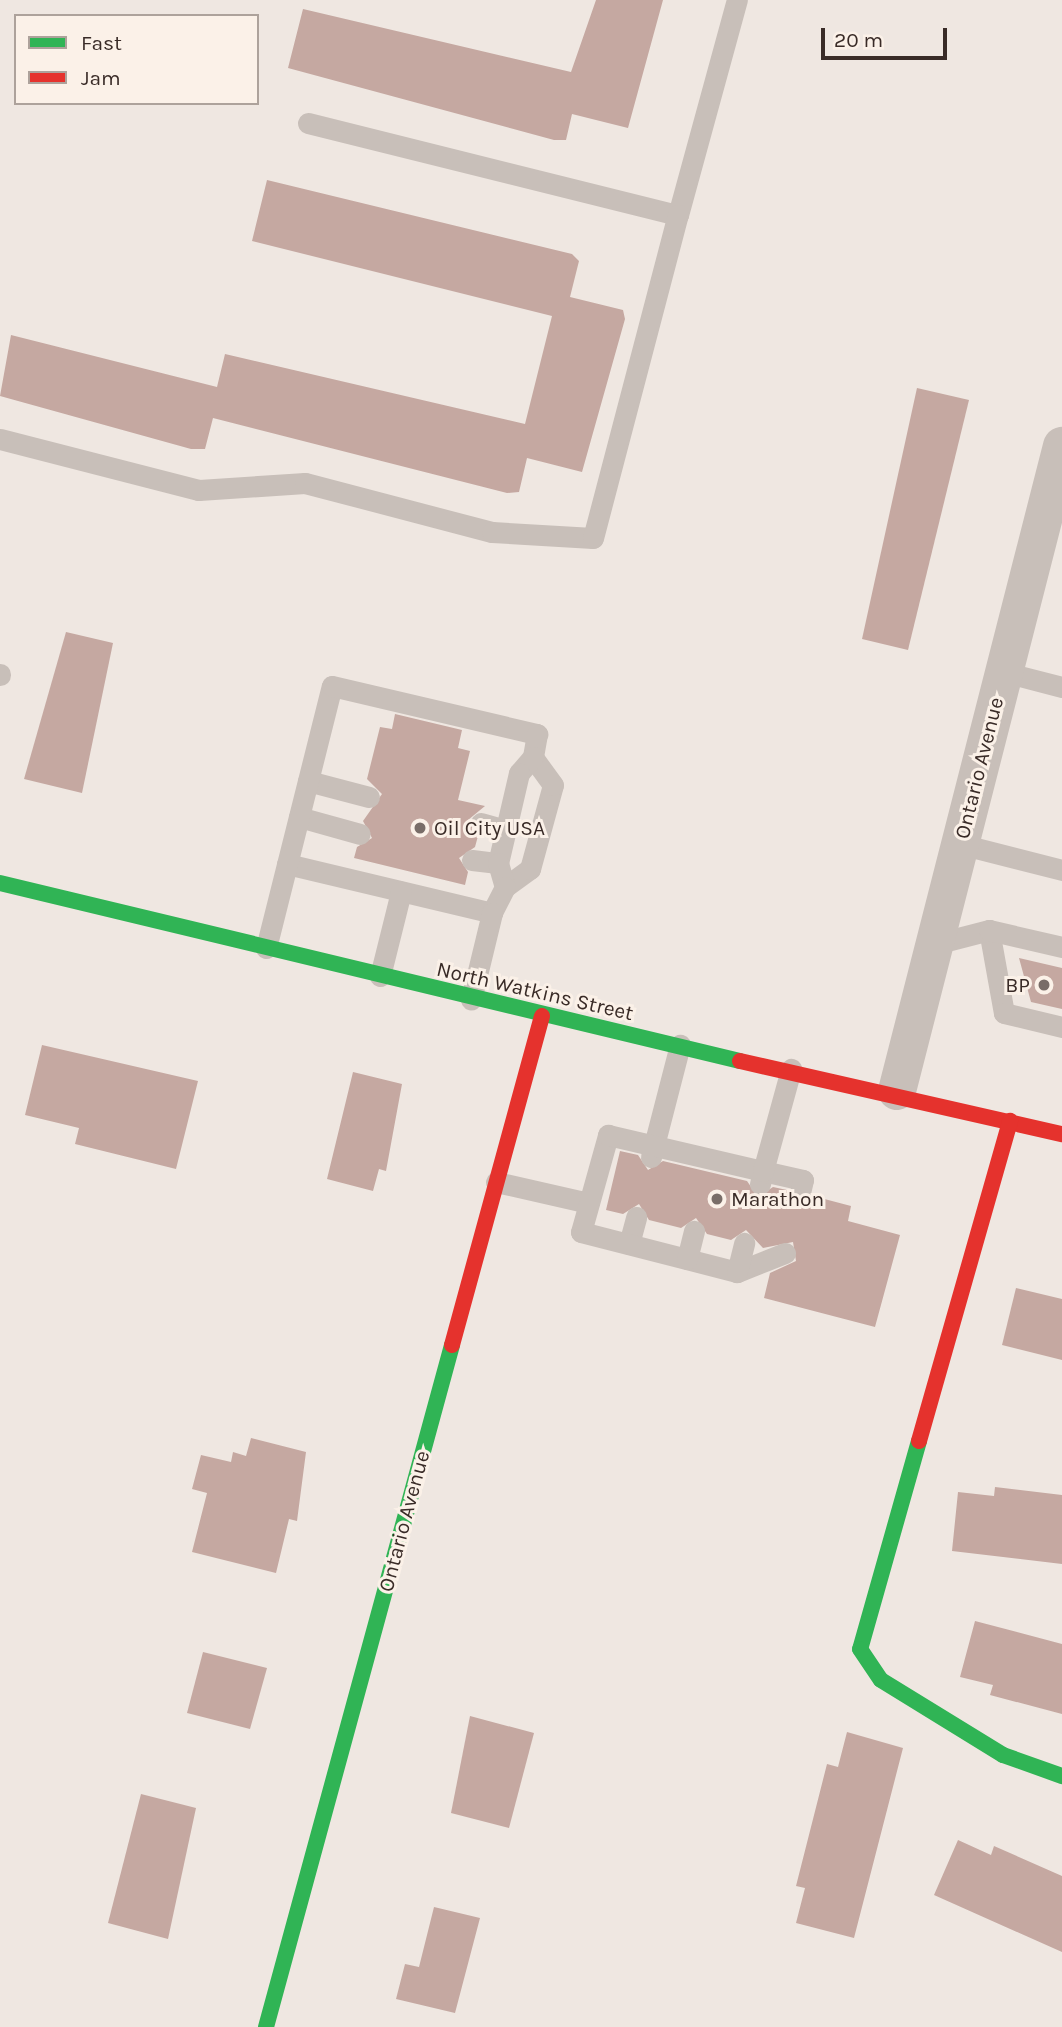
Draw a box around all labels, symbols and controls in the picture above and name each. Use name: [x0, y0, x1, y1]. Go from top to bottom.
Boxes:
legend: [14, 14, 259, 105]
scale bar: [824, 14, 950, 58]
text: 20 m: [834, 28, 883, 52]
text: Fast: [81, 31, 122, 55]
text: Jam: [81, 66, 121, 90]
street label: Ontario Avenue: [949, 695, 1009, 841]
place label: Oil City USA: [434, 815, 545, 841]
marker: Oil City USA: [412, 820, 428, 836]
street label: North Watkins Street: [434, 956, 636, 1026]
place label: BP: [1005, 972, 1030, 998]
marker: BP: [1036, 977, 1052, 993]
place label: Marathon: [731, 1186, 824, 1212]
marker: Marathon: [709, 1191, 725, 1207]
street label: Ontario Avenue: [373, 1448, 435, 1594]

